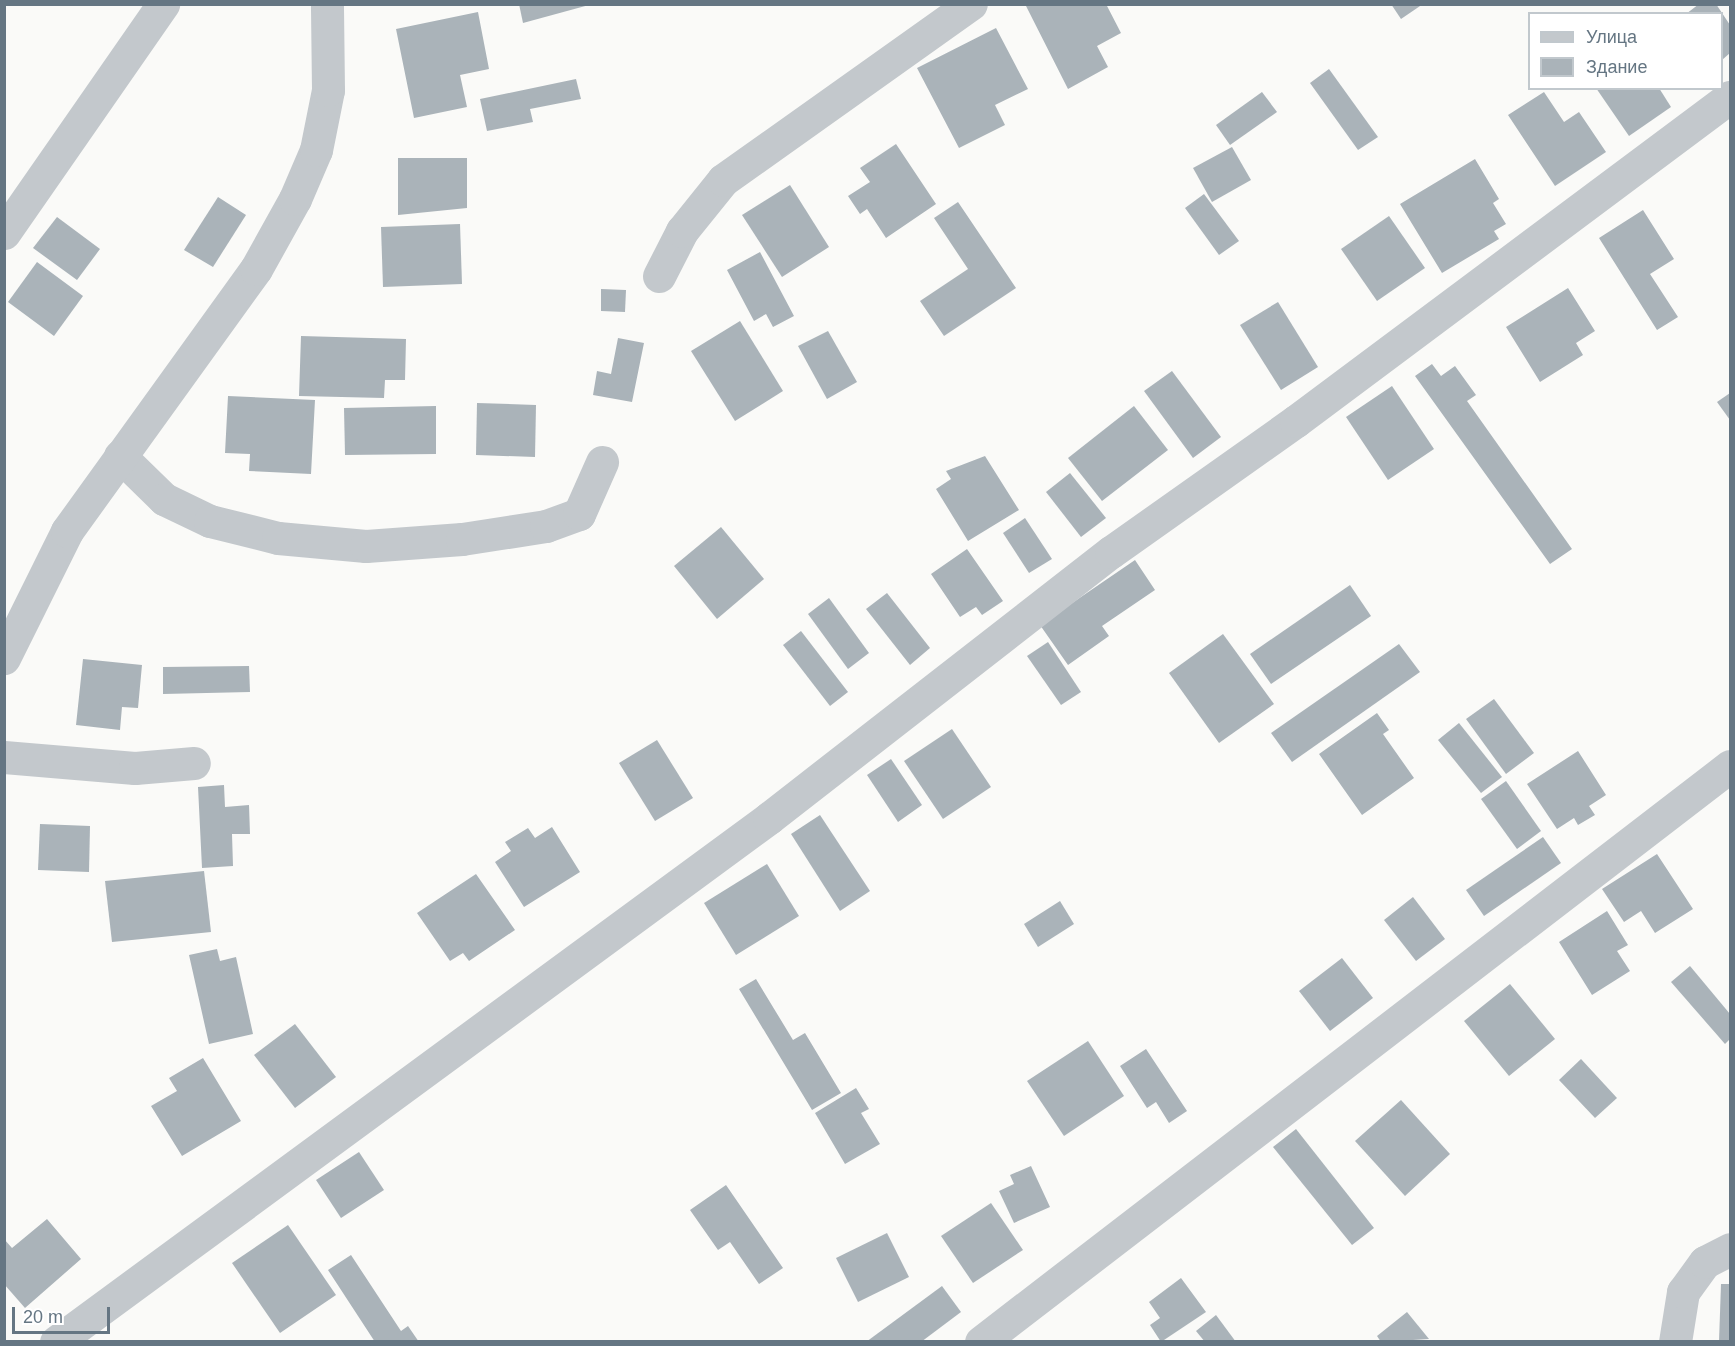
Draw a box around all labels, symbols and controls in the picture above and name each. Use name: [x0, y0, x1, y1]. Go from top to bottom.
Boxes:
legend: [1528, 12, 1723, 90]
text: Улица: [1586, 27, 1637, 47]
text: Здание: [1586, 57, 1647, 77]
scale bar: [15, 1295, 112, 1333]
text: 20 m: [23, 1307, 63, 1327]

